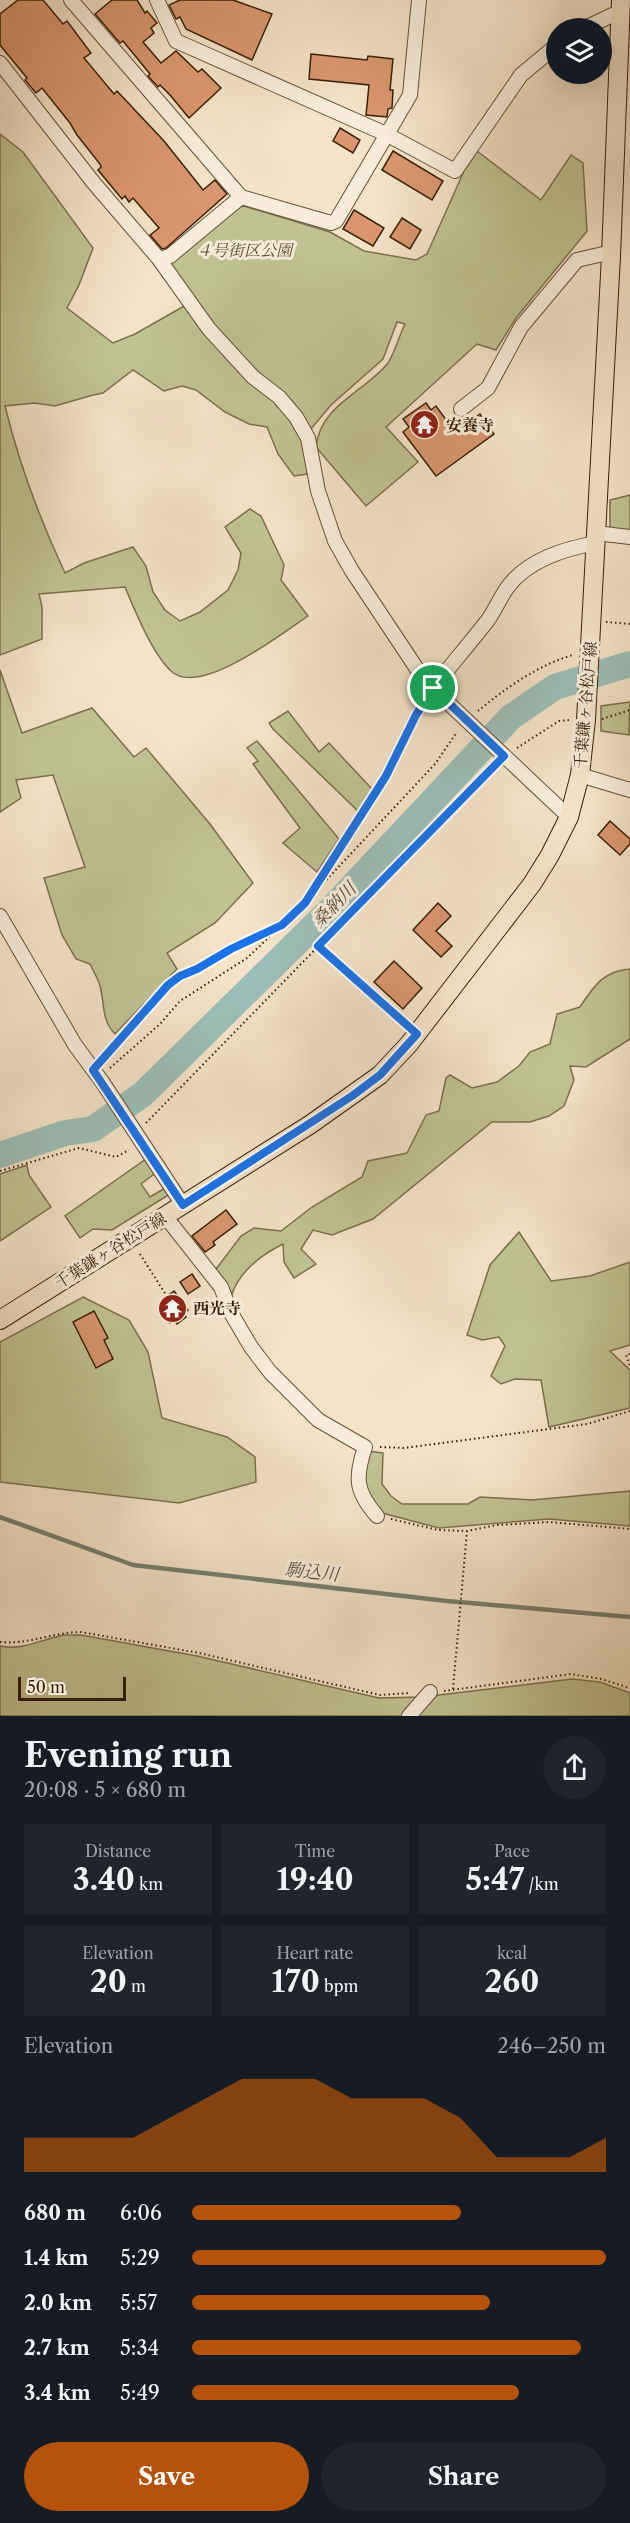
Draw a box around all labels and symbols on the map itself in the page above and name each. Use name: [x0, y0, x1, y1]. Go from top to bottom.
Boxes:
park label: ４号街区公園: [196, 240, 295, 260]
temple icon: 安養寺: [409, 409, 441, 441]
place label: 安養寺: [446, 415, 494, 435]
street label: 千葉鎌ヶ谷松戸線: [569, 640, 601, 770]
pin: [407, 662, 458, 713]
water label: 桑納川: [307, 876, 362, 932]
street label: 千葉鎌ヶ谷松戸線: [50, 1208, 170, 1292]
temple icon: 西光寺: [156, 1292, 188, 1324]
place label: 西光寺: [193, 1298, 241, 1318]
water label: 駒込川: [284, 1558, 342, 1586]
scale bar: [18, 1674, 126, 1702]

